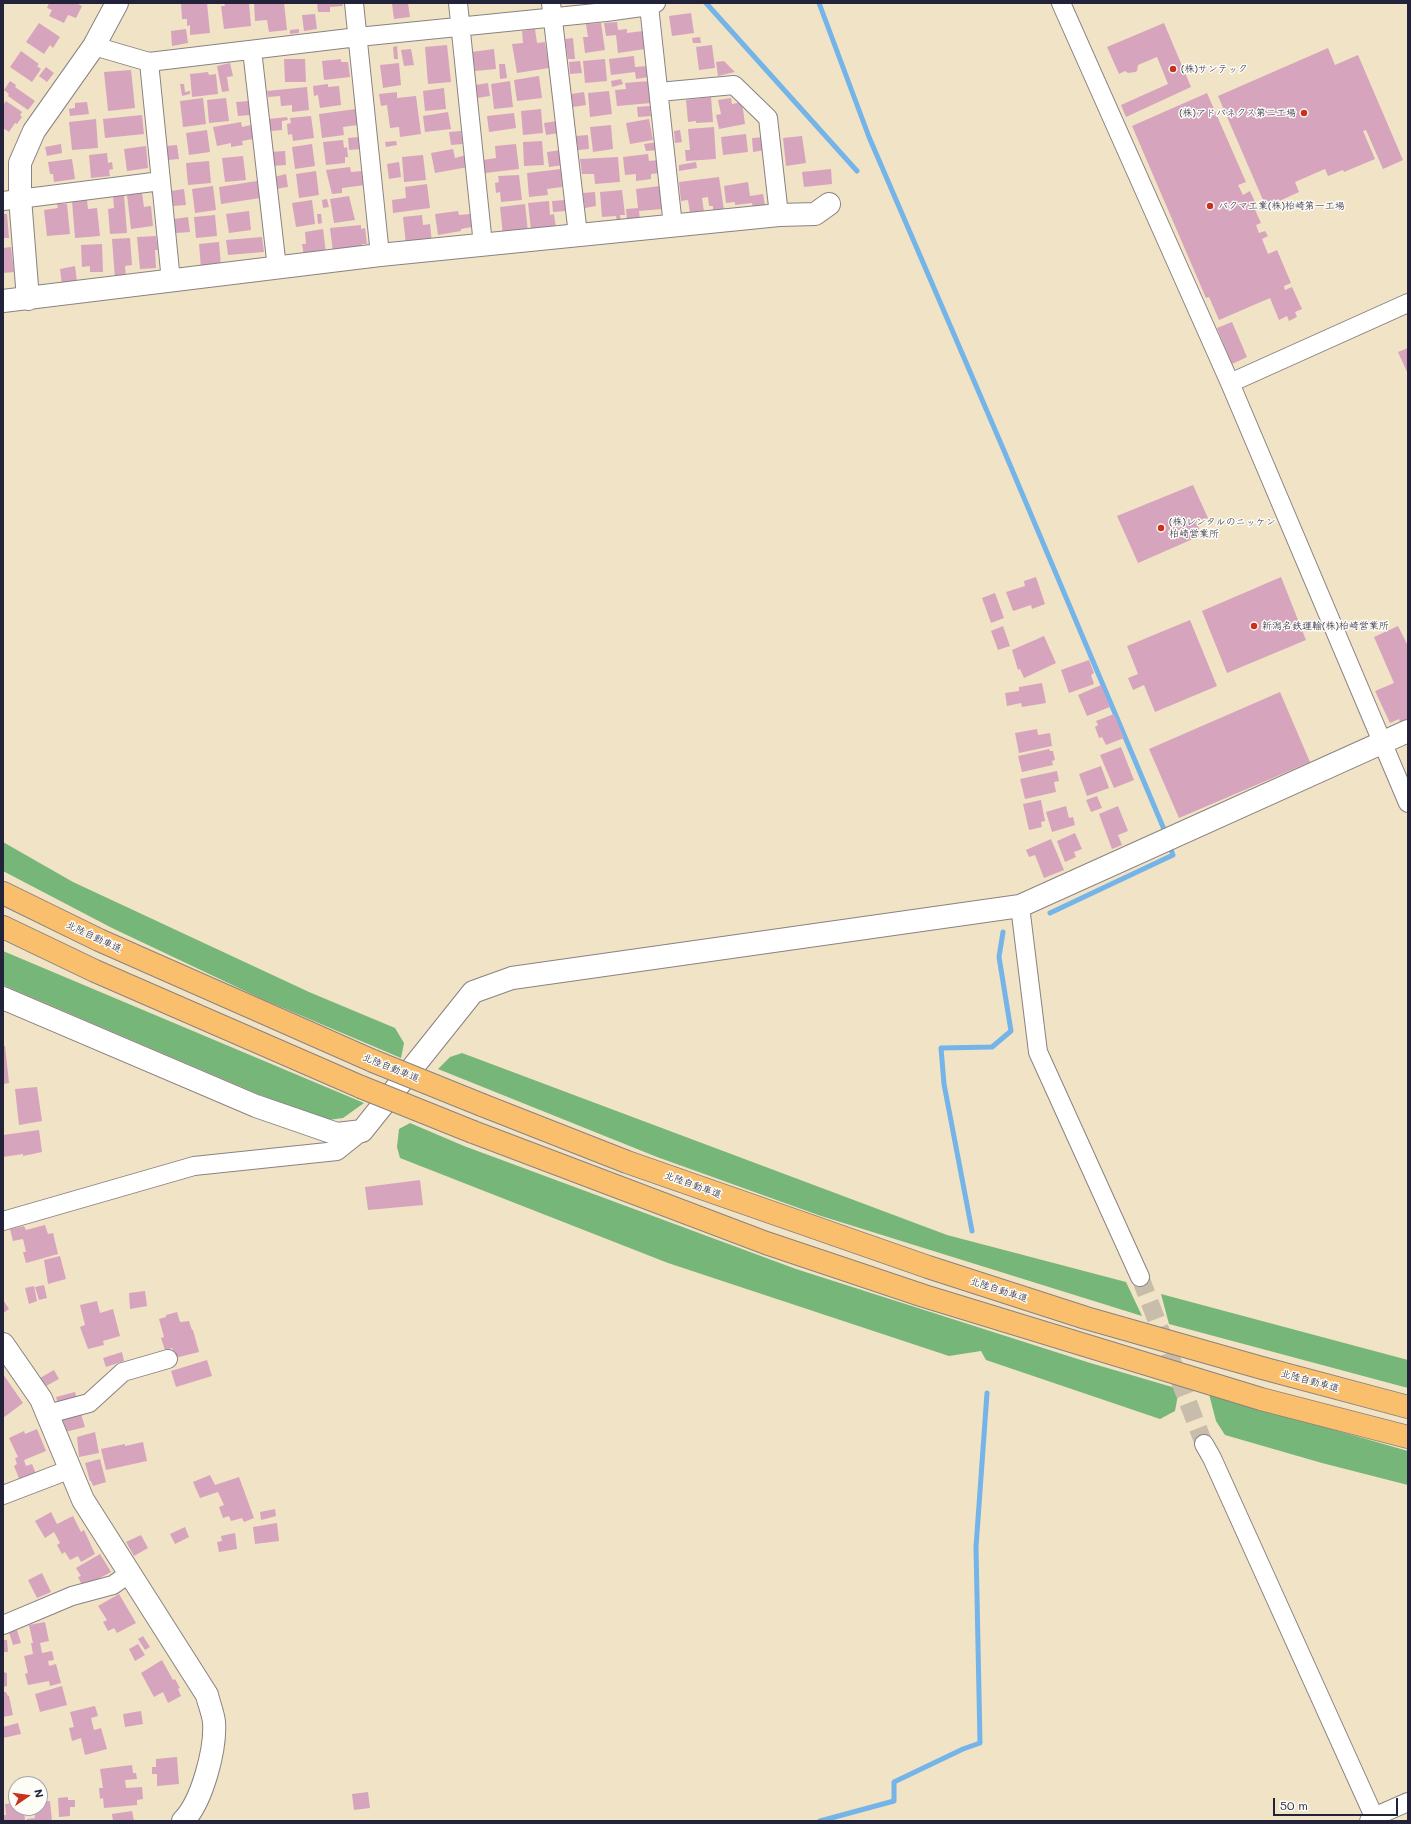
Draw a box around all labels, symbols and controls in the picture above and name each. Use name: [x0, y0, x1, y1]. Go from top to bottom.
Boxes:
place label: (株)サンテック: [1181, 63, 1248, 75]
marker: (株)サンテック: [1168, 64, 1178, 74]
place label: (株)アドバネクス第二工場: [1179, 107, 1296, 119]
marker: (株)アドバネクス第二工場: [1299, 108, 1309, 118]
place label: バクマ工業(株)柏崎第一工場: [1218, 200, 1345, 212]
marker: バクマ工業(株)柏崎第一工場: [1205, 201, 1215, 211]
place label: (株)レンタルのニッケン 柏崎営業所: [1169, 516, 1276, 540]
marker: (株)レンタルのニッケン 柏崎営業所: [1156, 523, 1166, 533]
place label: 新潟名鉄運輸(株)柏崎営業所: [1262, 620, 1389, 632]
marker: 新潟名鉄運輸(株)柏崎営業所: [1249, 621, 1259, 631]
street label: 北陸自動車道: [64, 919, 124, 955]
street label: 北陸自動車道: [361, 1051, 421, 1085]
street label: 北陸自動車道: [663, 1169, 723, 1201]
street label: 北陸自動車道: [969, 1275, 1029, 1305]
street label: 北陸自動車道: [1279, 1367, 1341, 1395]
north arrow: [8, 1776, 48, 1816]
text: N: [31, 1788, 47, 1799]
scale bar: [1275, 1790, 1400, 1816]
text: 50 m: [1280, 1797, 1308, 1813]

